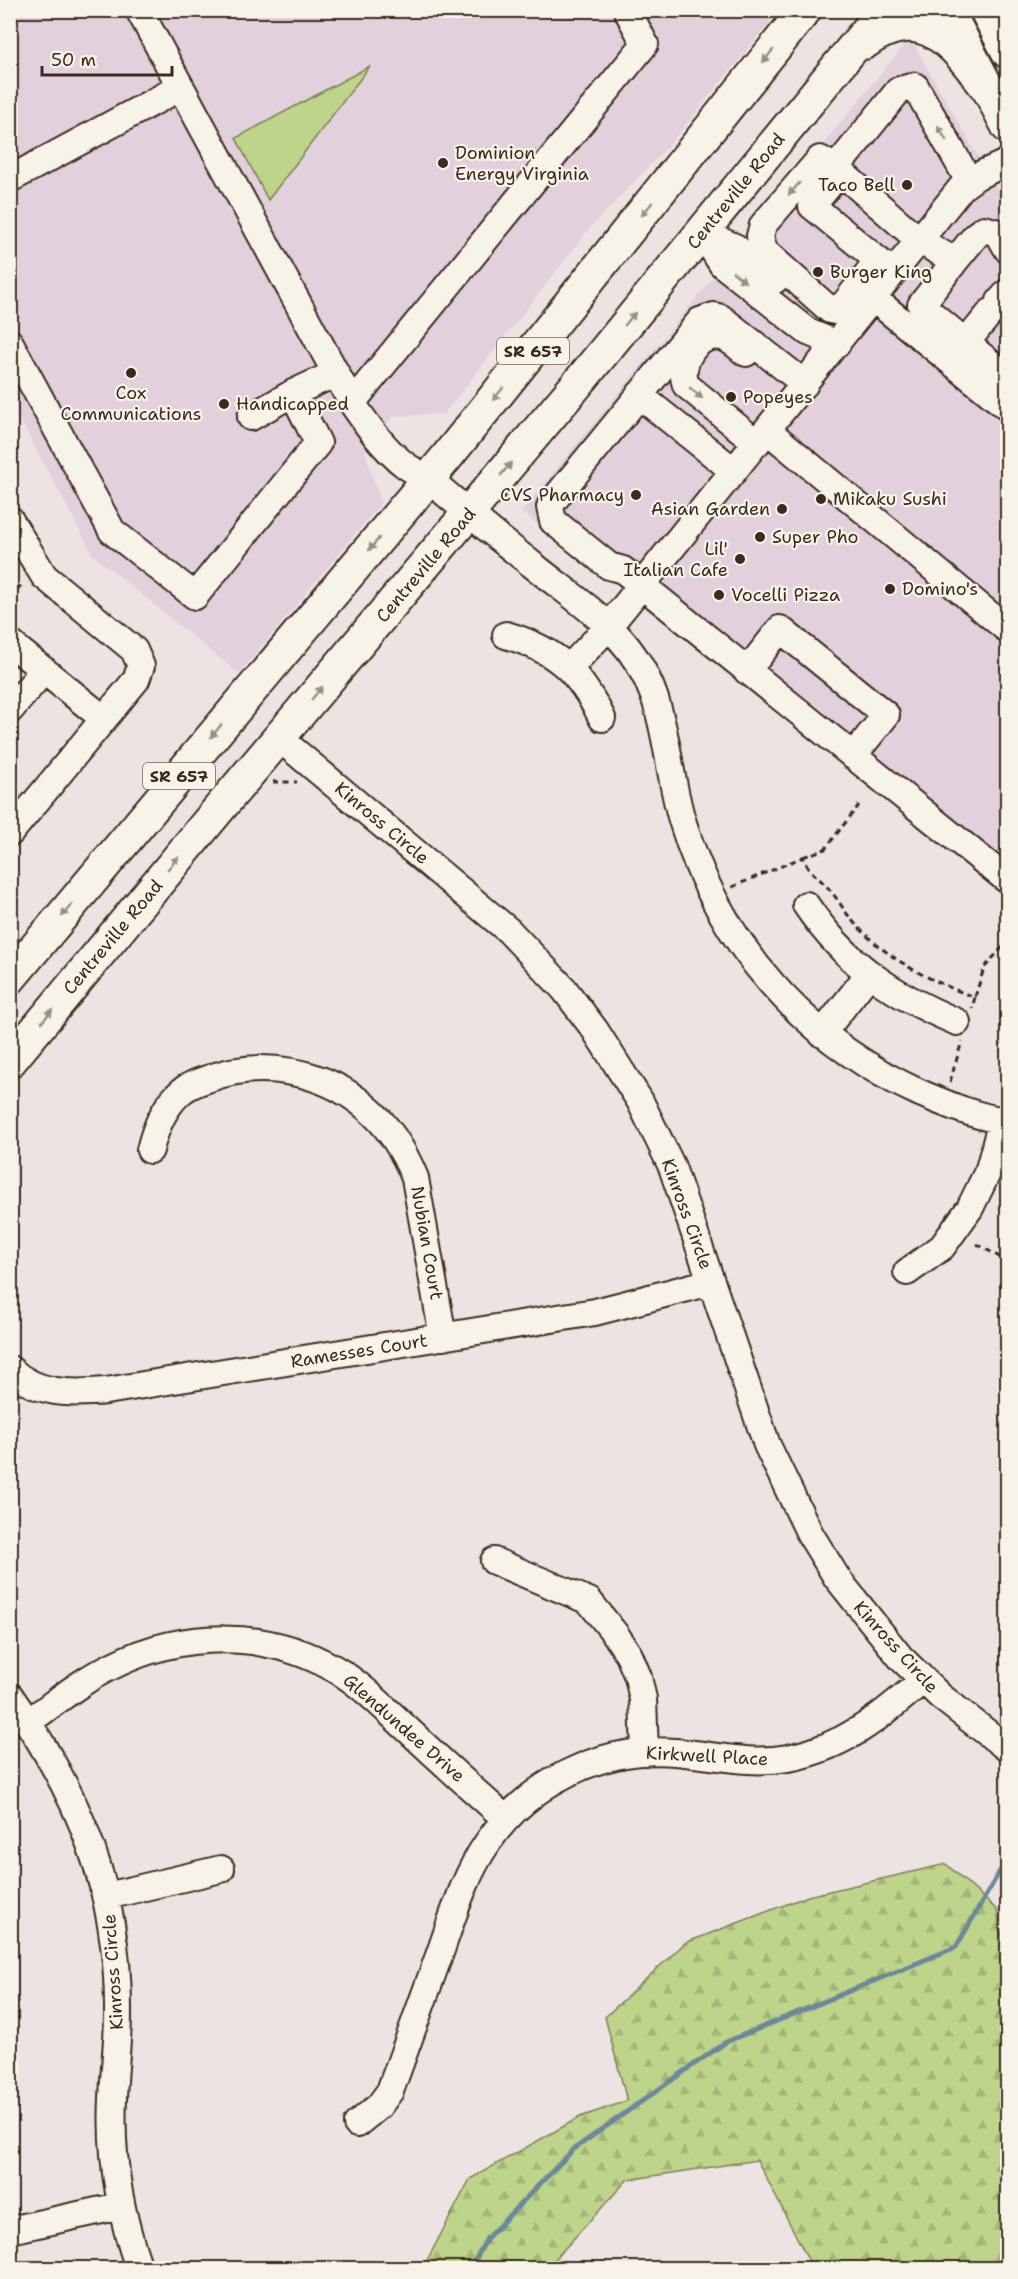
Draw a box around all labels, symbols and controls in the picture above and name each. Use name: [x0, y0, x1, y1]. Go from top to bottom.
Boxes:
scale bar: [42, 39, 172, 77]
text: 50 m: [51, 48, 96, 72]
one-way arrow: [761, 48, 774, 64]
one-way arrow: [937, 124, 947, 141]
street label: Centreville Road: [682, 128, 790, 254]
place label: Dominion Energy Virginia: [455, 141, 589, 186]
marker: Dominion Energy Virginia: [436, 156, 450, 170]
place label: Taco Bell: [818, 173, 896, 197]
marker: Taco Bell: [900, 178, 914, 192]
one-way arrow: [788, 181, 801, 196]
one-way arrow: [641, 201, 653, 216]
place label: Burger King: [830, 260, 932, 284]
marker: Burger King: [811, 265, 825, 279]
one-way arrow: [731, 271, 746, 283]
one-way arrow: [624, 311, 637, 327]
road number: SR 657: [497, 338, 569, 364]
marker: Cox Communications: [124, 366, 138, 380]
place label: Cox Communications: [60, 381, 202, 426]
place label: Popeyes: [743, 385, 813, 409]
one-way arrow: [493, 386, 505, 401]
one-way arrow: [688, 386, 703, 399]
marker: Popeyes: [724, 390, 738, 404]
place label: Handicapped: [236, 392, 349, 416]
marker: Handicapped: [217, 397, 231, 411]
one-way arrow: [499, 462, 512, 477]
place label: CVS Pharmacy: [500, 483, 624, 507]
place label: Mikaku Sushi: [833, 487, 947, 511]
marker: CVS Pharmacy: [629, 488, 643, 502]
marker: Mikaku Sushi: [814, 492, 828, 506]
place label: Asian Garden: [651, 497, 770, 521]
street label: Centreville Road: [371, 502, 481, 628]
marker: Asian Garden: [775, 502, 789, 516]
place label: Super Pho: [772, 525, 859, 549]
marker: Super Pho: [753, 530, 767, 544]
one-way arrow: [368, 536, 381, 552]
place label: Lil' Italian Cafe: [623, 537, 728, 582]
marker: Lil' Italian Cafe: [733, 552, 747, 566]
place label: Domino's: [902, 577, 978, 601]
marker: Domino's: [883, 582, 897, 596]
place label: Vocelli Pizza: [731, 583, 840, 607]
marker: Vocelli Pizza: [712, 588, 726, 602]
one-way arrow: [310, 686, 323, 701]
one-way arrow: [211, 724, 223, 739]
road number: SR 657: [143, 763, 215, 789]
street label: Kinross Circle: [330, 776, 434, 870]
one-way arrow: [167, 856, 179, 871]
street label: Centreville Road: [58, 874, 168, 1000]
one-way arrow: [61, 902, 74, 917]
one-way arrow: [41, 1008, 54, 1024]
street label: Kinross Circle: [656, 1155, 718, 1273]
street label: Nubian Court: [405, 1184, 449, 1302]
street label: Ramesses Court: [289, 1328, 429, 1374]
street label: Kinross Circle: [848, 1596, 944, 1698]
street label: Glendundee Drive: [338, 1668, 470, 1788]
street label: Kirkwell Place: [645, 1741, 769, 1771]
street label: Kinross Circle: [97, 1913, 129, 2031]

